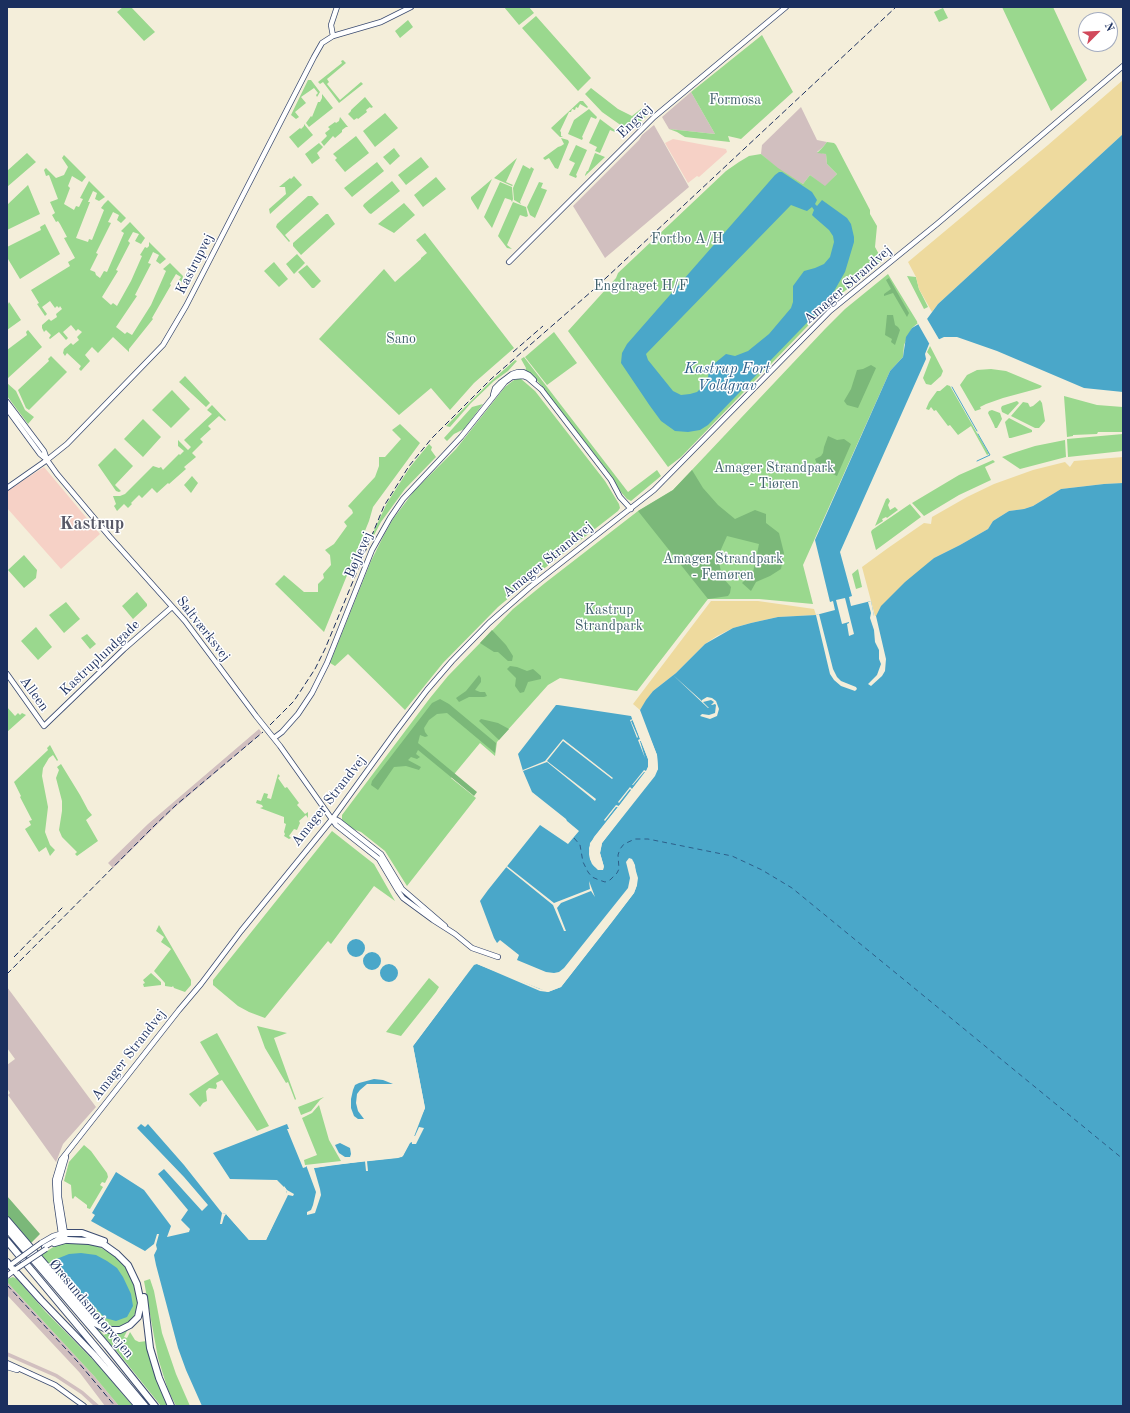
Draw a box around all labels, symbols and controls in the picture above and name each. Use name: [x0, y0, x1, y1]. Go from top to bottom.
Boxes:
north arrow: [1078, 12, 1118, 52]
text: N: [1102, 21, 1115, 33]
park label: Formosa: [709, 92, 761, 108]
street label: Engvej: [614, 100, 656, 142]
street label: Kastrupvej: [173, 231, 217, 297]
park label: Fortbo A/H: [651, 231, 723, 247]
street label: Amager Strandvej: [801, 242, 895, 328]
park label: Engdraget H/F: [594, 278, 688, 294]
park label: Sano: [386, 331, 416, 347]
water label: Kastrup Fort Voldgrav: [684, 360, 770, 395]
park label: Amager Strandpark - Tiøren: [714, 460, 834, 492]
district label: Kastrup: [60, 513, 124, 535]
street label: Amager Strandvej: [500, 518, 596, 602]
street label: Bøjlevej: [341, 529, 377, 581]
park label: Amager Strandpark - Femøren: [663, 551, 783, 584]
street label: Saltværksvej: [172, 593, 234, 665]
park label: Kastrup Strandpark: [575, 602, 643, 634]
street label: Kastruplundgade: [56, 617, 144, 699]
street label: Alleen: [16, 673, 52, 715]
street label: Amager Strandvej: [288, 752, 370, 850]
street label: Amager Strandvej: [88, 1006, 170, 1104]
street label: Øresundsmotorvejen: [45, 1256, 137, 1362]

